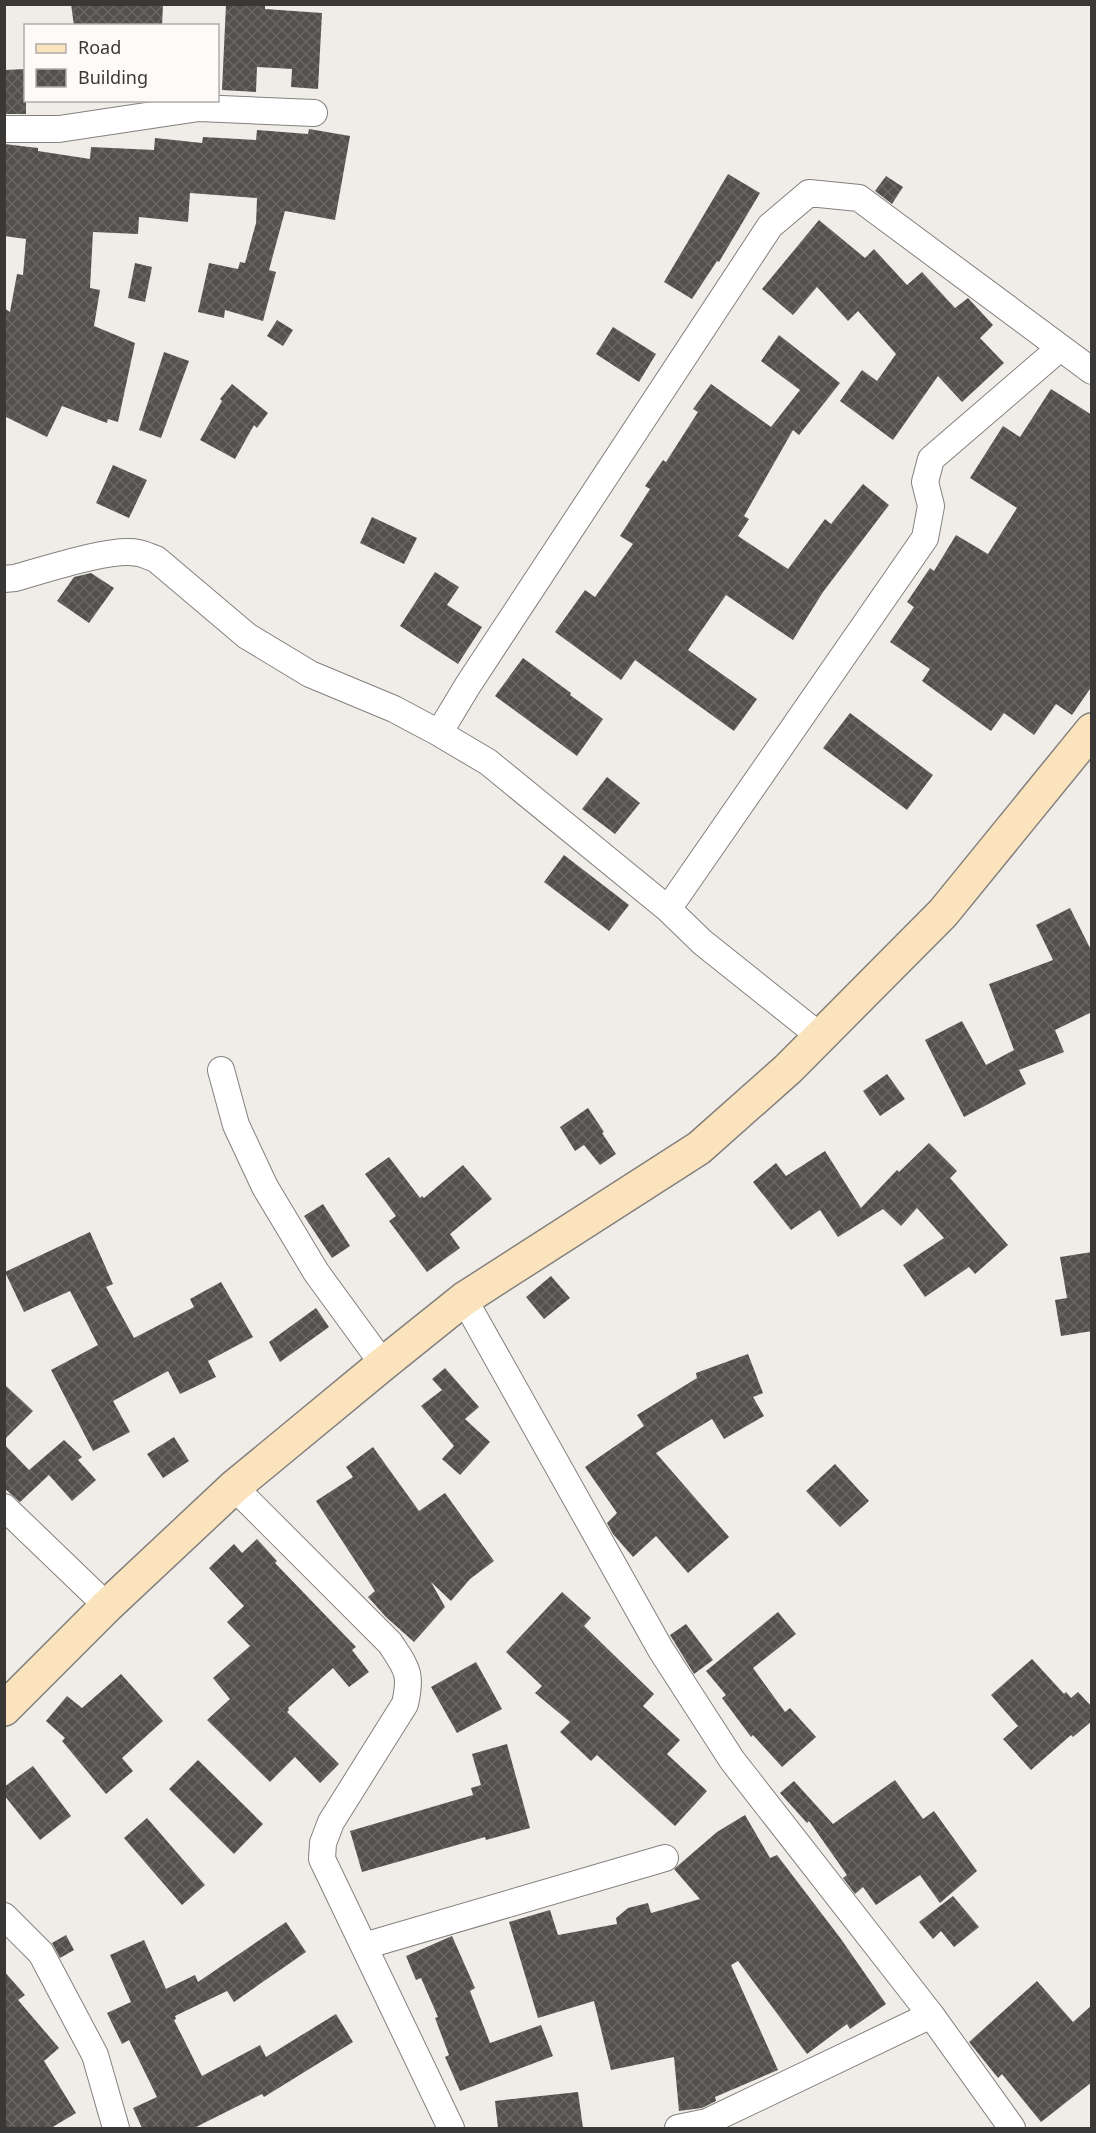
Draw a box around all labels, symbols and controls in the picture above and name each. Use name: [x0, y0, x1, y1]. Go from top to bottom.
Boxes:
legend: [24, 24, 219, 102]
text: Road: [78, 35, 121, 59]
text: Building: [78, 65, 148, 89]

